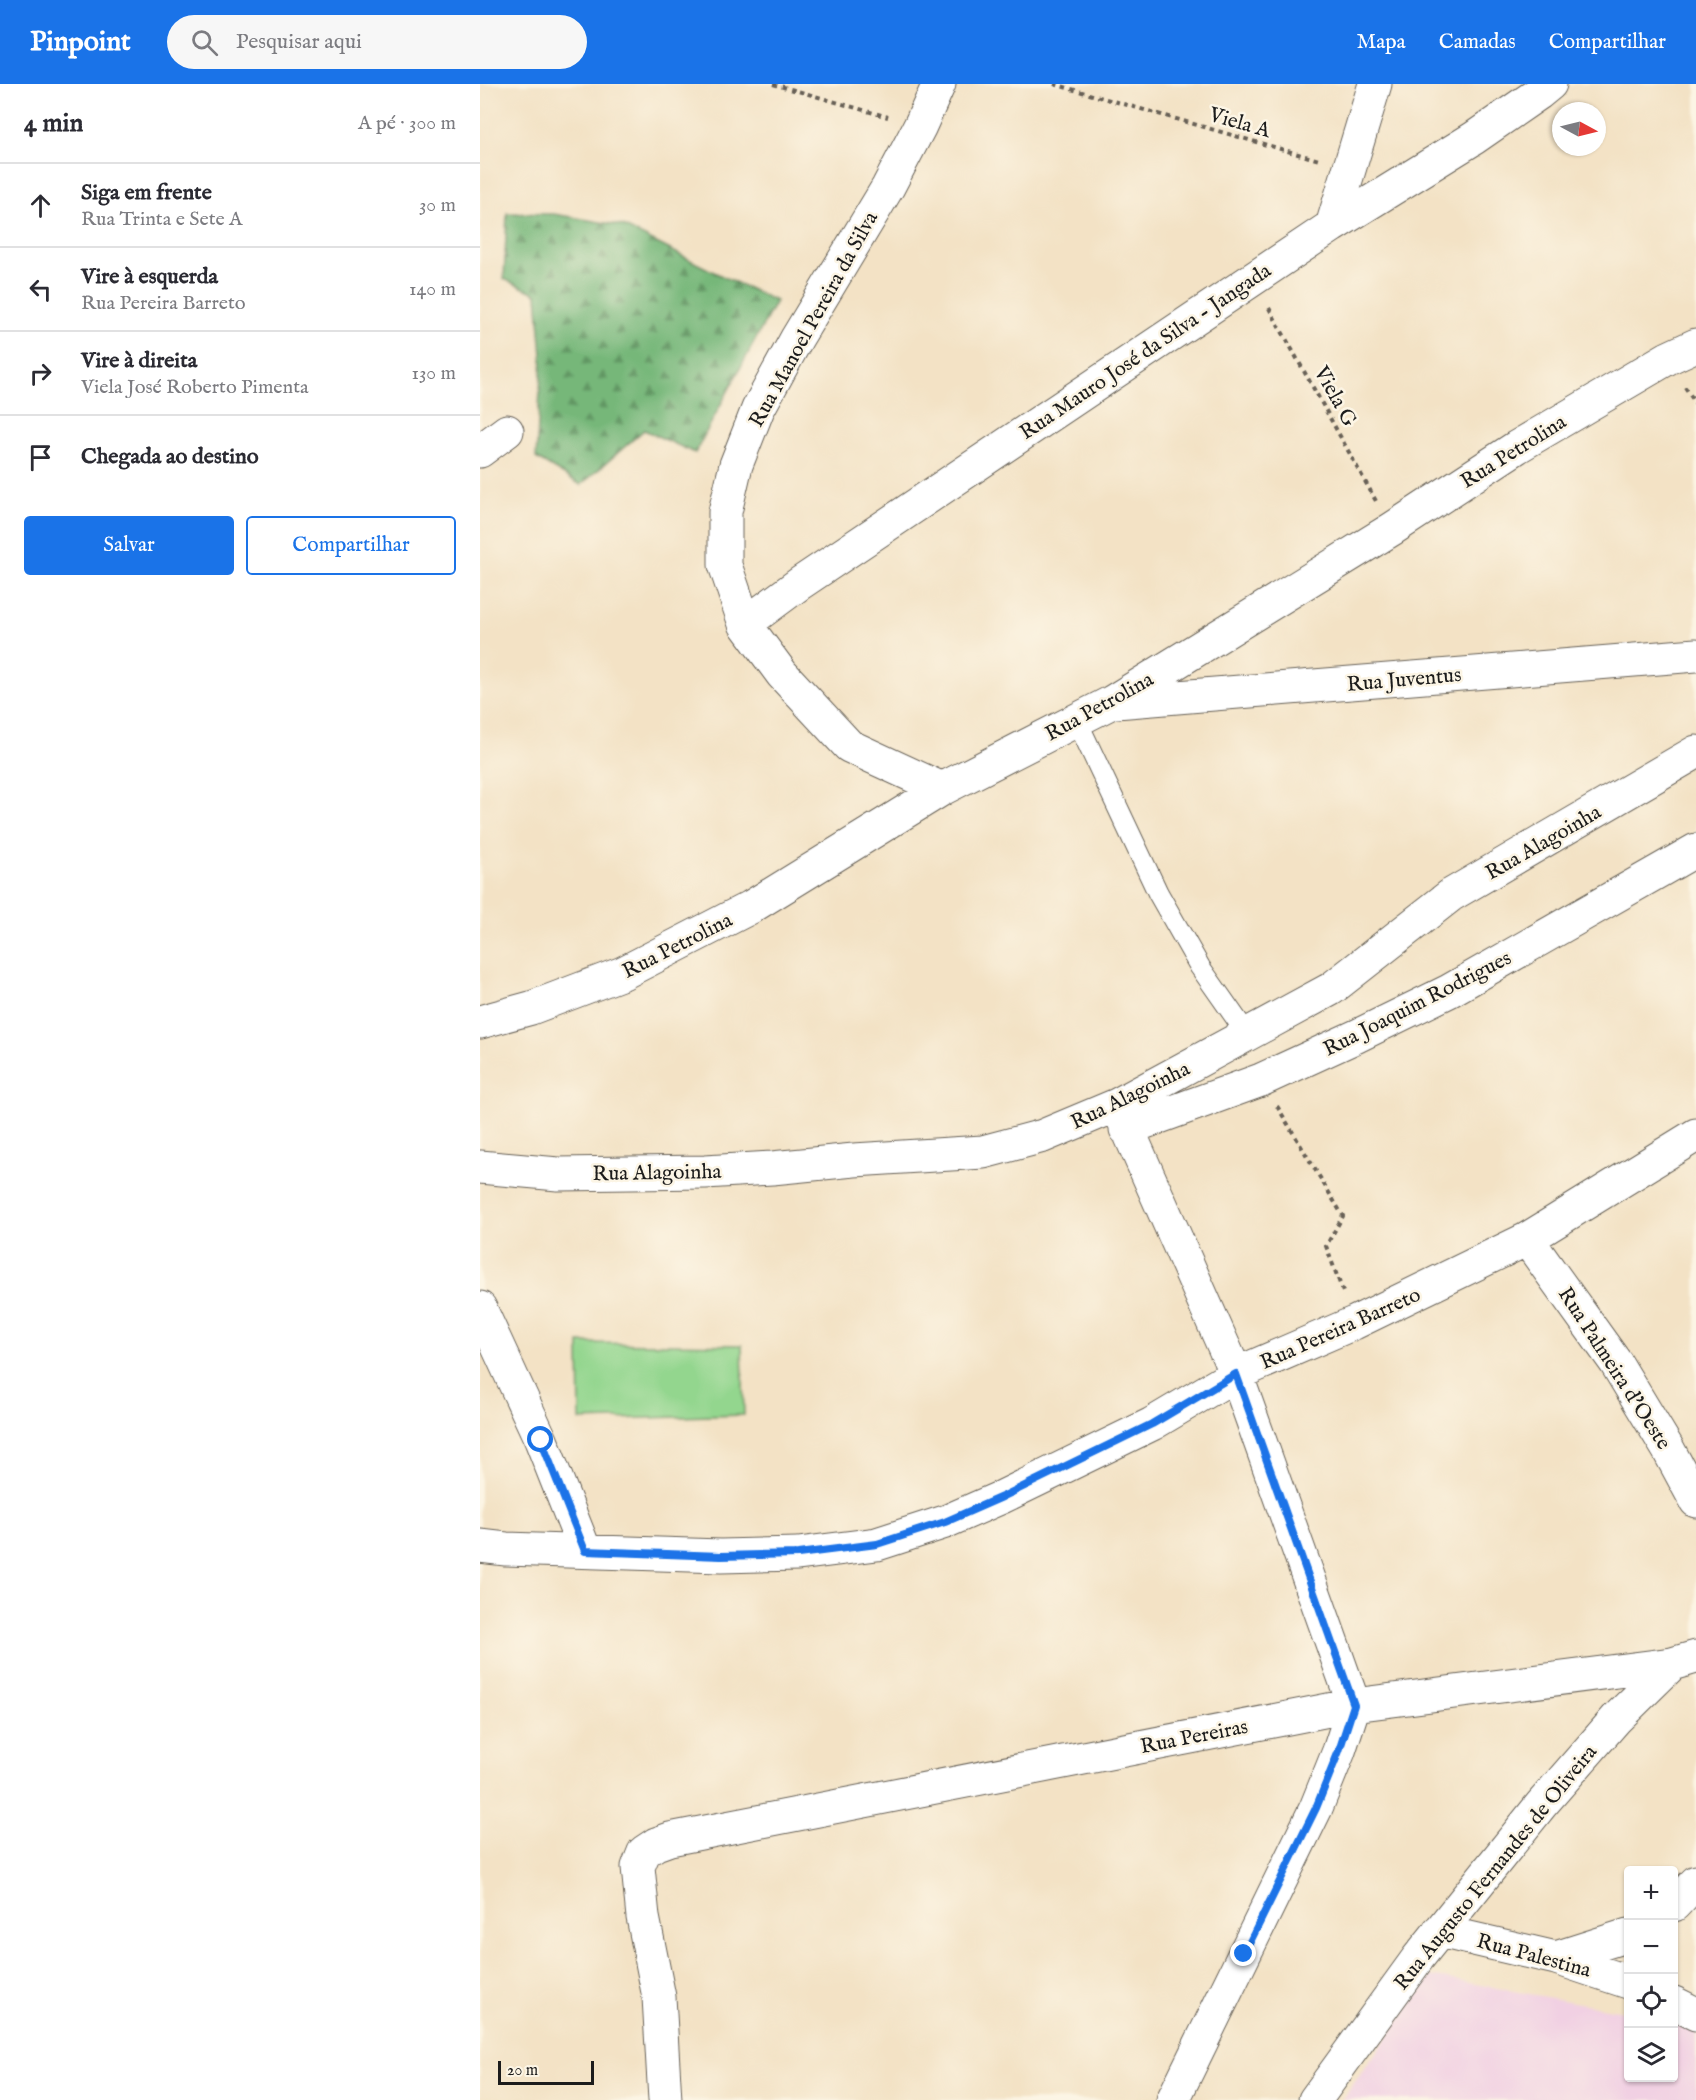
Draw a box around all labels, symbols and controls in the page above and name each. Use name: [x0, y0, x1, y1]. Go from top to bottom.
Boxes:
search box: [167, 15, 587, 69]
text: Pinpoint: [30, 25, 131, 60]
icon: search: [188, 26, 221, 59]
text: Pesquisar aqui: [236, 28, 362, 56]
text: Mapa: [1356, 29, 1406, 56]
text: Camadas: [1439, 29, 1516, 56]
text: Compartilhar: [1549, 29, 1666, 56]
street label: Viela A: [1205, 102, 1274, 145]
north arrow: [1552, 102, 1606, 156]
text: 4 min: [24, 107, 83, 140]
text: A pé · 300 m: [358, 111, 456, 136]
text: Siga em frente: [81, 179, 212, 207]
icon: ahead: [24, 189, 57, 222]
text: 30 m: [419, 193, 456, 218]
street label: Rua Manoel Pereira da Silva: [744, 206, 885, 432]
text: Rua Trinta e Sete A: [81, 207, 243, 232]
street label: Rua Mauro José da Silva - Jangada: [1015, 257, 1278, 447]
text: Vire à esquerda: [81, 263, 218, 291]
icon: left: [24, 273, 57, 306]
text: 140 m: [409, 277, 456, 302]
text: Rua Pereira Barreto: [81, 291, 246, 316]
text: Vire à direita: [81, 347, 197, 375]
icon: right: [24, 357, 57, 390]
text: 130 m: [411, 361, 456, 386]
street label: Viela G: [1307, 361, 1362, 432]
text: Viela José Roberto Pimenta: [81, 375, 309, 400]
street label: Rua Petrolina: [1456, 409, 1572, 495]
icon: arrive: [24, 441, 57, 474]
text: Chegada ao destino: [81, 443, 259, 471]
button: Salvar: [24, 516, 234, 575]
button: Compartilhar: [246, 516, 456, 575]
street label: Rua Juventus: [1346, 662, 1462, 699]
street label: Rua Petrolina: [1041, 666, 1159, 748]
street label: Rua Alagoinha: [1481, 799, 1607, 887]
street label: Rua Petrolina: [618, 907, 738, 986]
street label: Rua Joaquim Rodrigues: [1319, 945, 1516, 1063]
street label: Rua Alagoinha: [1067, 1056, 1195, 1137]
street label: Rua Alagoinha: [592, 1159, 723, 1188]
street label: Rua Pereira Barreto: [1256, 1282, 1425, 1377]
street label: Rua Palmeira d'Oeste: [1551, 1283, 1677, 1455]
route start: [527, 1426, 553, 1452]
street label: Rua Pereiras: [1138, 1714, 1250, 1761]
street label: Rua Augusto Fernandes de Oliveira: [1389, 1739, 1604, 1996]
map controls: [1624, 1866, 1678, 2082]
button: +: [1624, 1866, 1678, 1920]
button: −: [1624, 1920, 1678, 1974]
street label: Rua Palestina: [1473, 1928, 1595, 1985]
route end: [1230, 1940, 1256, 1966]
button: locate: [1624, 1974, 1678, 2028]
button: layers: [1624, 2028, 1678, 2082]
scale bar: [498, 2058, 594, 2086]
text: 20 m: [507, 2061, 538, 2081]

